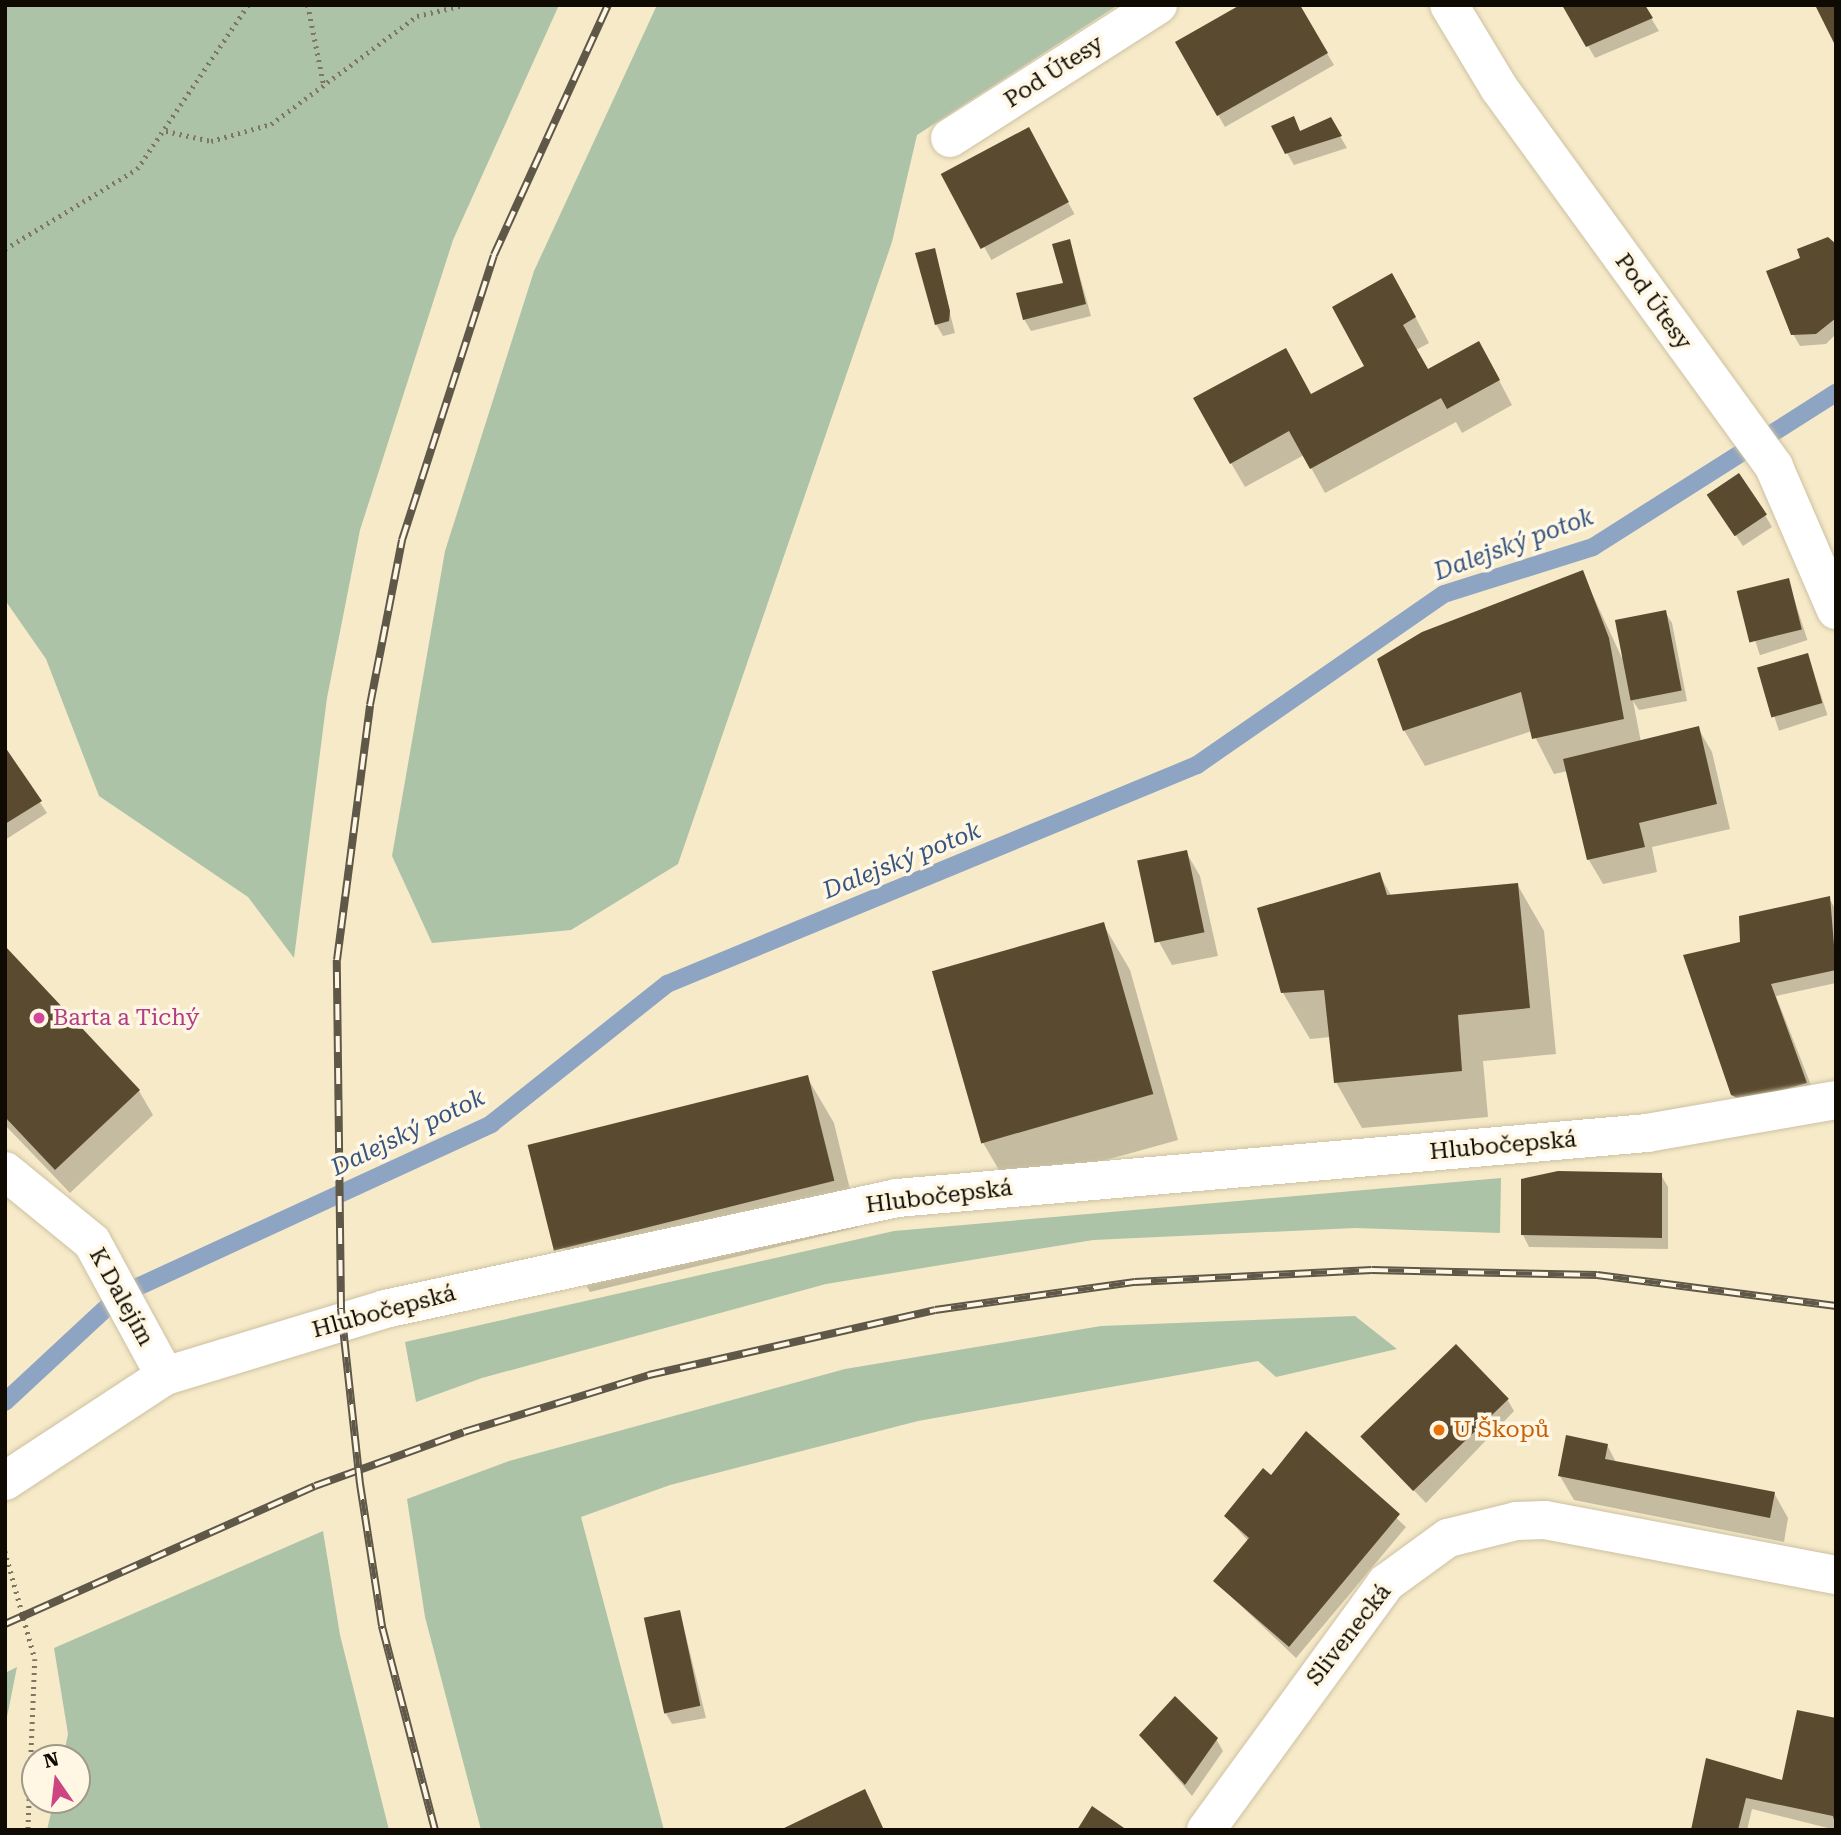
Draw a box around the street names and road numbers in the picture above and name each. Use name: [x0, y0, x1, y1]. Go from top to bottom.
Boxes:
street label: Pod Útesy: [999, 30, 1109, 114]
street label: Pod Útesy: [1609, 248, 1697, 356]
street label: Hlubočepská: [1428, 1126, 1578, 1166]
street label: Hlubočepská: [864, 1174, 1014, 1220]
street label: K Dalejím: [83, 1243, 159, 1351]
street label: Hlubočepská: [309, 1280, 459, 1344]
street label: Slivenecká: [1301, 1579, 1397, 1691]

